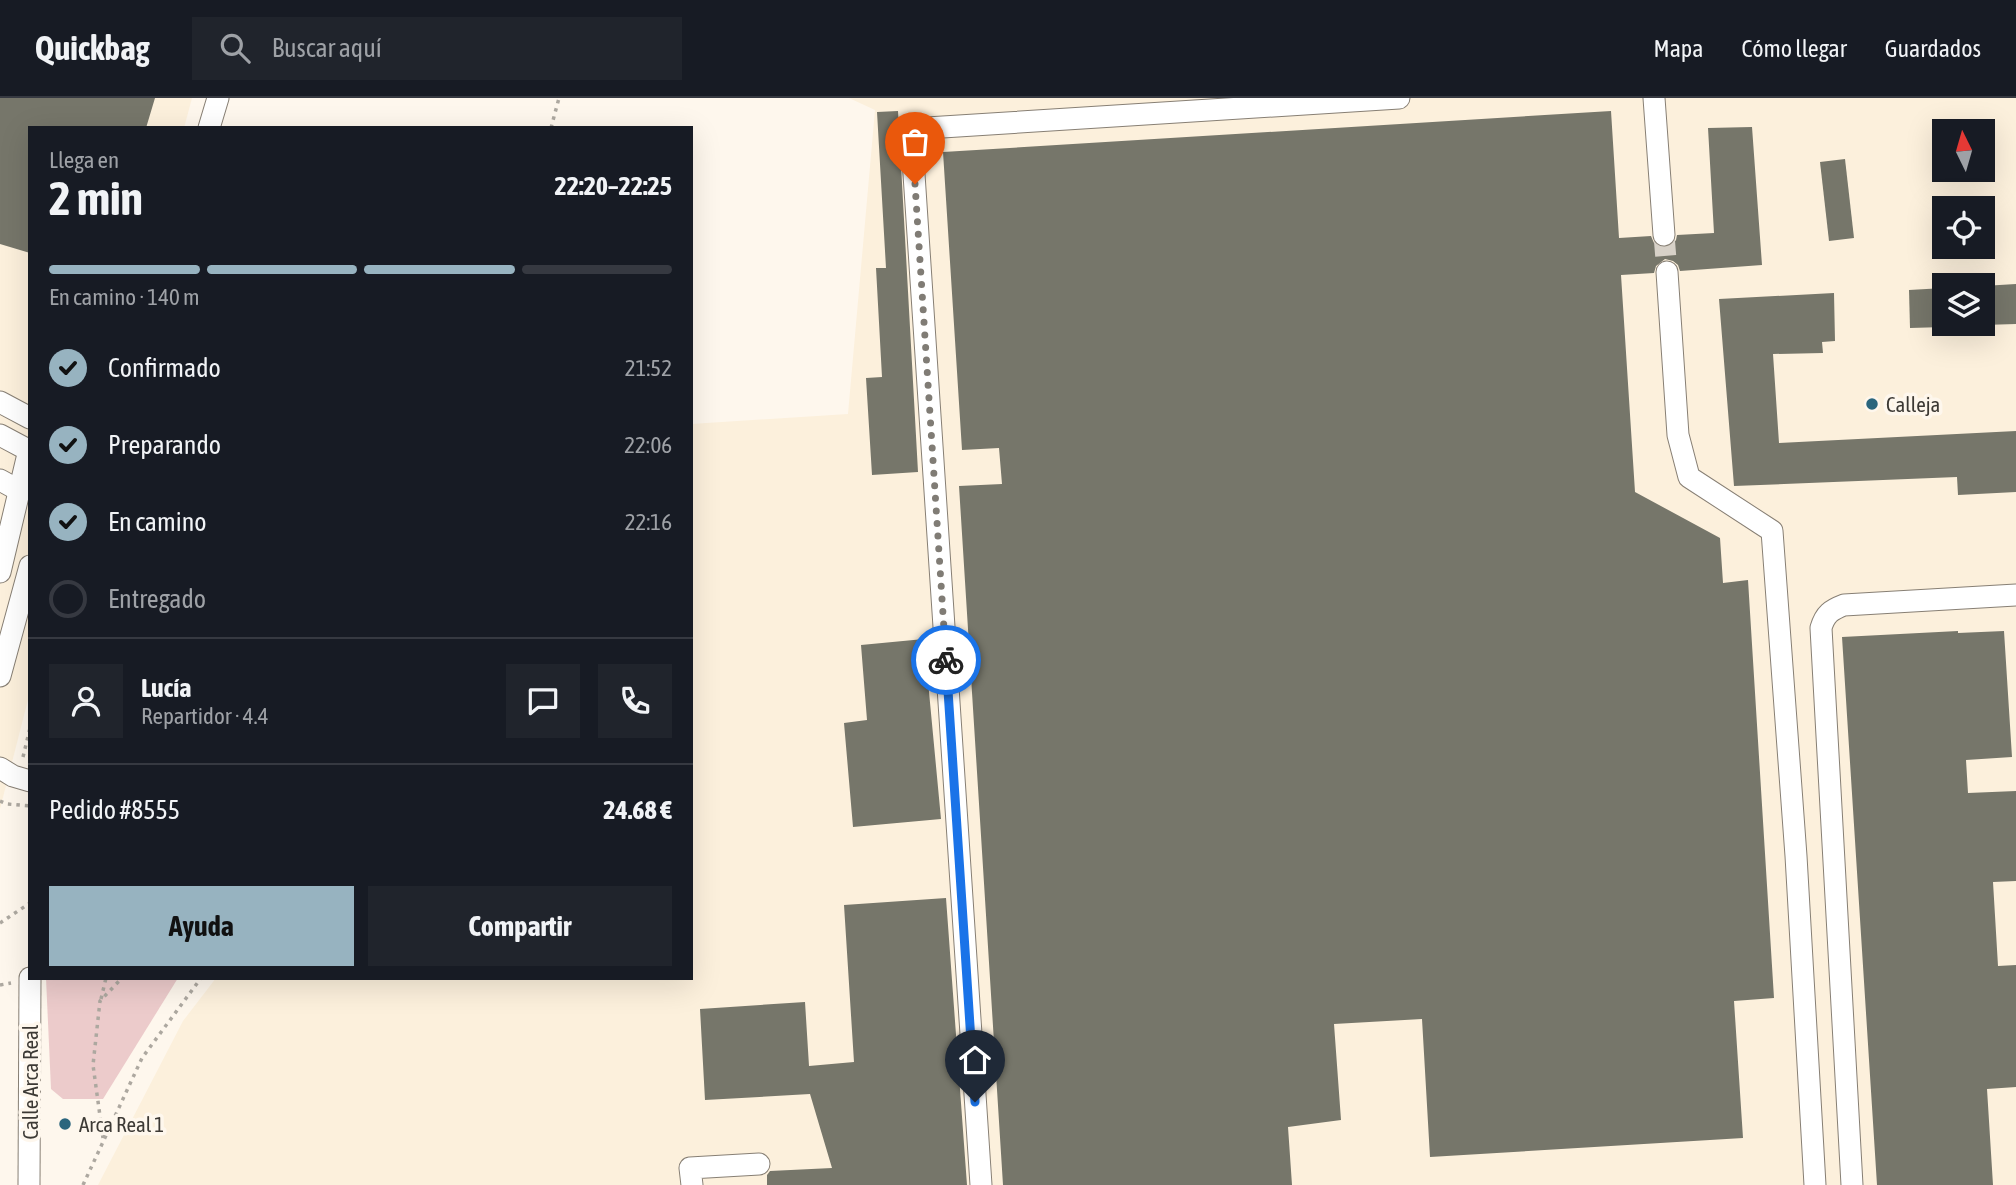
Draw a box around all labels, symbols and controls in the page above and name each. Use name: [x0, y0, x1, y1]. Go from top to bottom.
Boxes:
search box: [192, 17, 682, 80]
text: Quickbag: [35, 29, 150, 67]
icon: search: [216, 29, 254, 67]
text: Buscar aquí: [272, 33, 382, 63]
text: Mapa: [1654, 35, 1703, 62]
text: Cómo llegar: [1741, 35, 1847, 62]
text: Guardados: [1885, 35, 1981, 62]
pin: [885, 112, 945, 184]
north arrow: [1932, 119, 1995, 182]
map controls: [1932, 119, 1995, 336]
icon: bag: [896, 123, 934, 161]
text: Llega en: [49, 147, 119, 173]
text: 22:20–22:25: [555, 171, 672, 201]
text: 2 min: [49, 172, 143, 225]
button: locate: [1932, 196, 1995, 259]
button: layers: [1932, 273, 1995, 336]
text: En camino · 140 m: [49, 284, 200, 310]
icon: check: [49, 349, 87, 387]
text: Confirmado: [108, 353, 221, 383]
text: 21:52: [625, 355, 672, 381]
place label: Calleja: [1886, 392, 1940, 416]
marker: Calleja: [1864, 396, 1880, 412]
icon: check: [49, 426, 87, 464]
text: Preparando: [108, 430, 221, 460]
text: 22:06: [624, 432, 672, 458]
icon: check: [49, 503, 87, 541]
text: En camino: [108, 507, 207, 537]
text: 22:16: [625, 509, 672, 535]
text: Entregado: [108, 584, 206, 614]
courier: [911, 625, 981, 695]
icon: bike: [927, 641, 965, 679]
button: person: [49, 664, 123, 738]
button: chat: [506, 664, 580, 738]
button: phone: [598, 664, 672, 738]
text: Lucía: [141, 673, 191, 703]
text: Repartidor · 4.4: [141, 703, 268, 729]
text: Pedido #8555: [49, 795, 180, 825]
text: 24.68 €: [603, 795, 672, 825]
button: Ayuda: [49, 886, 354, 966]
button: Compartir: [368, 886, 672, 966]
street label: Calle Arca Real: [18, 1024, 42, 1139]
pin: [945, 1030, 1005, 1102]
icon: home: [956, 1041, 994, 1079]
place label: Arca Real 1: [79, 1112, 164, 1136]
marker: Arca Real 1: [57, 1116, 73, 1132]

